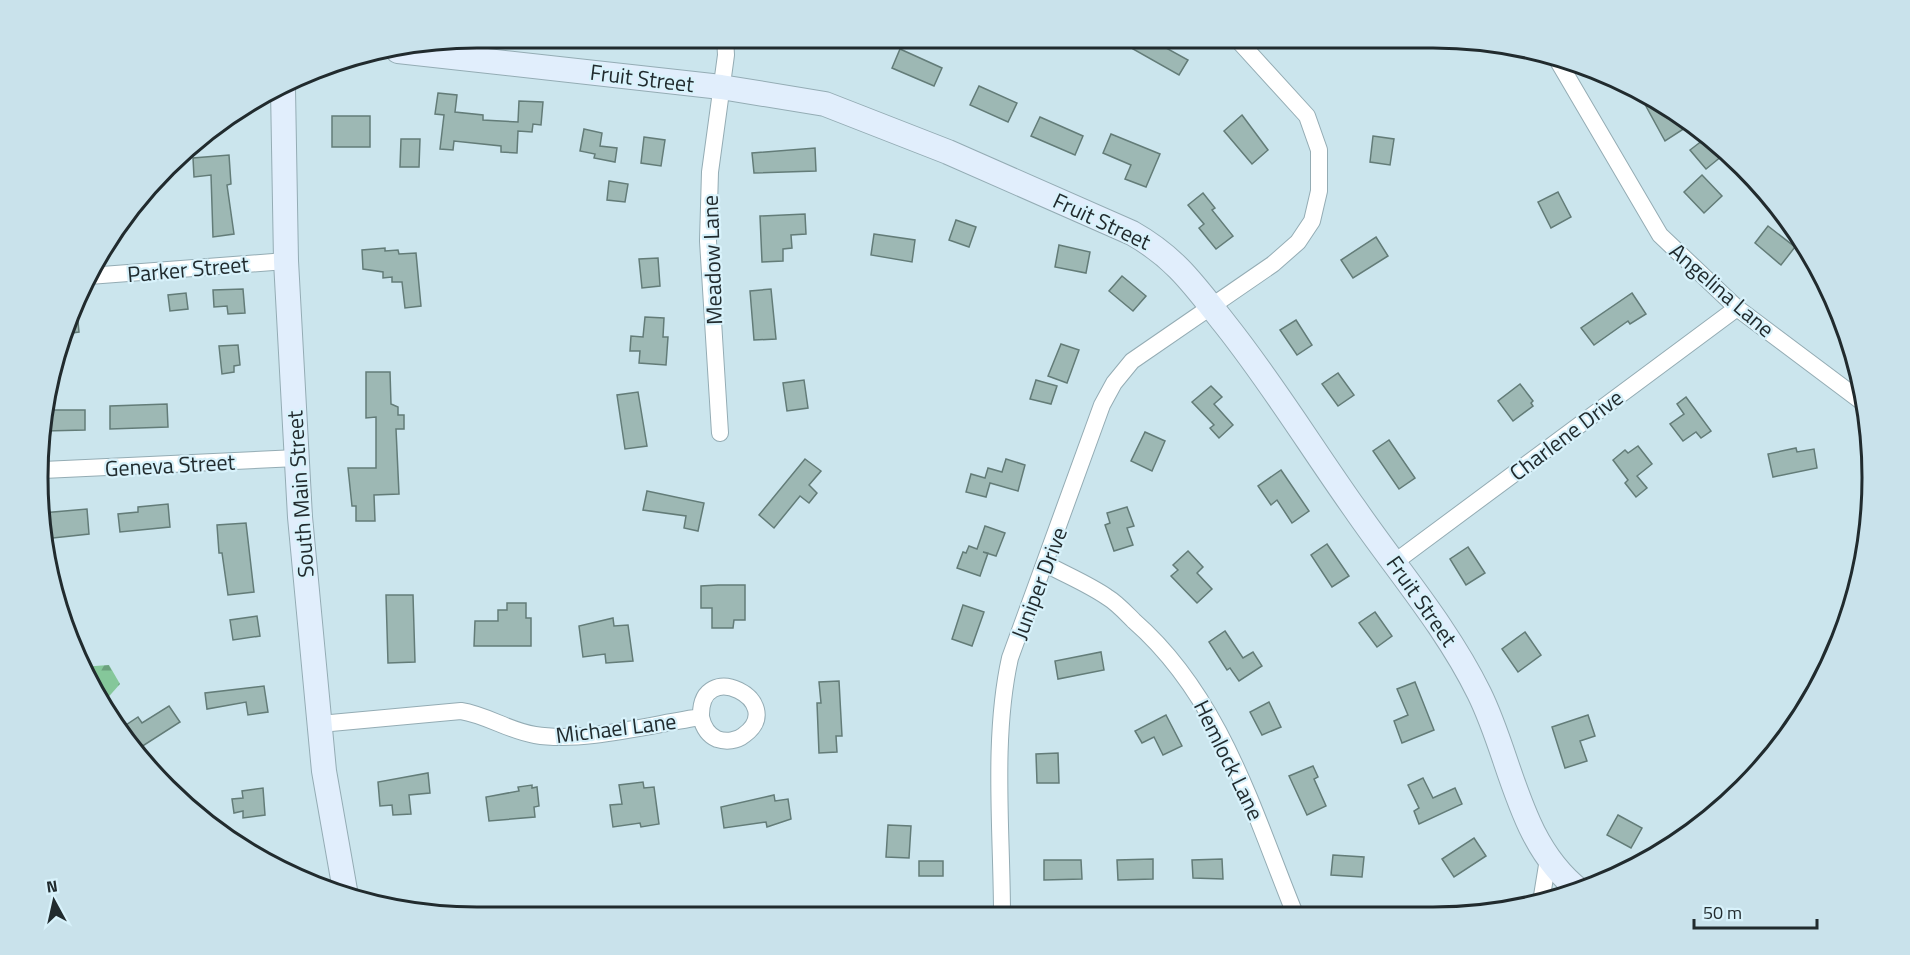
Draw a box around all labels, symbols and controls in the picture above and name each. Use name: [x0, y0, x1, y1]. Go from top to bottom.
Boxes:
street label: Fruit Street: [588, 55, 696, 101]
street label: Fruit Street: [1047, 184, 1157, 259]
street label: Meadow Lane: [693, 195, 731, 325]
street label: Angelina Lane: [1662, 235, 1782, 345]
street label: Parker Street: [126, 247, 251, 291]
street label: Charlene Drive: [1502, 381, 1630, 489]
street label: South Main Street: [277, 409, 323, 579]
street label: Geneva Street: [104, 445, 236, 485]
street label: Juniper Drive: [1002, 522, 1076, 644]
street label: Fruit Street: [1378, 548, 1466, 654]
street label: Hemlock Lane: [1185, 694, 1273, 826]
street label: Michael Lane: [554, 704, 678, 752]
north arrow: [24, 871, 84, 931]
text: N: [45, 873, 59, 899]
scale bar: [1694, 892, 1817, 930]
text: 50 m: [1703, 899, 1742, 926]

